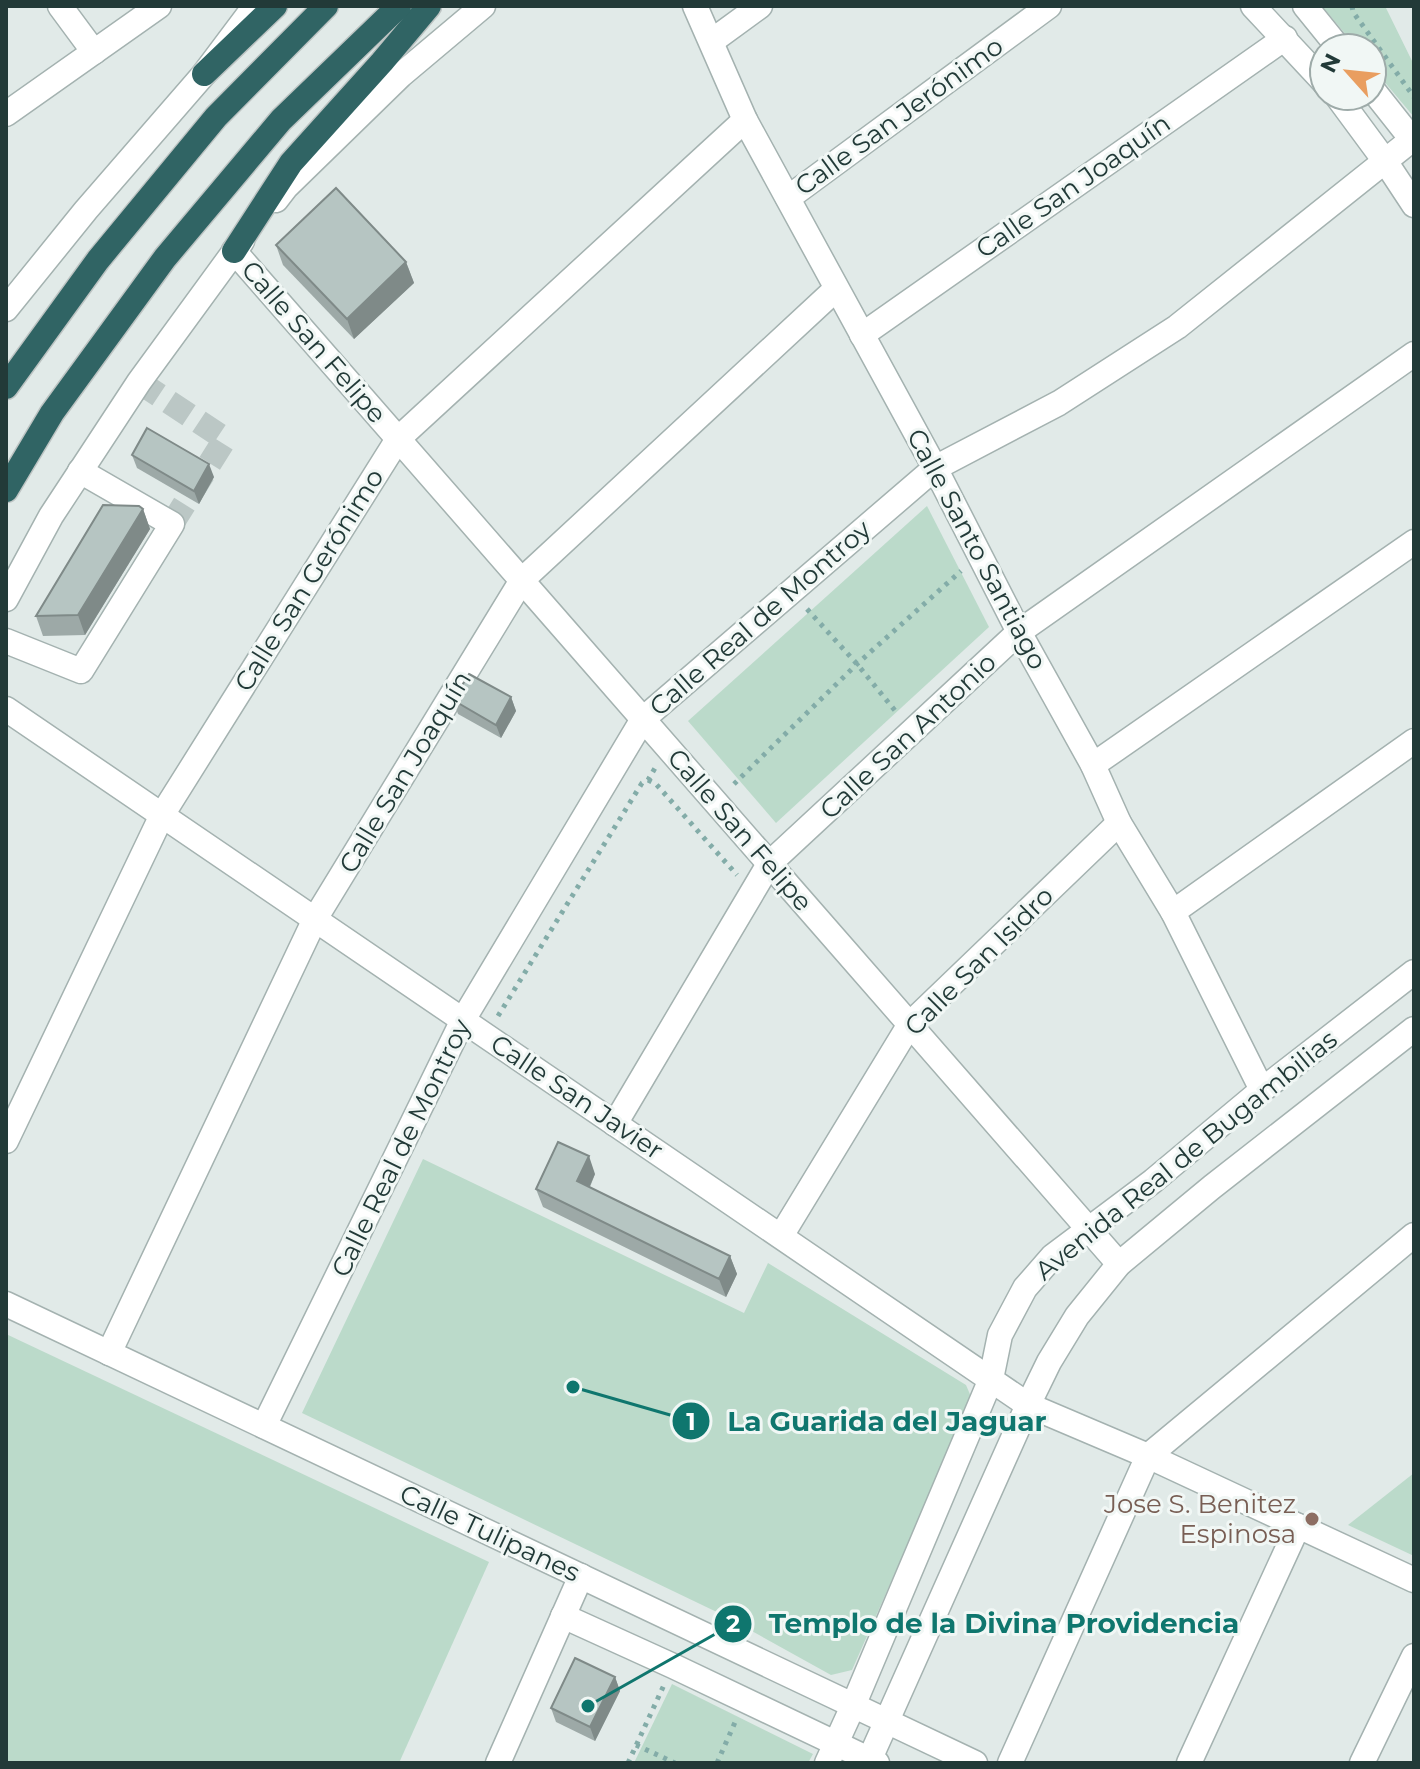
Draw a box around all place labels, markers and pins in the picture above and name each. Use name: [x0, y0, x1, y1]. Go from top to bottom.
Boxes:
callout: La Guarida del Jaguar: [671, 1395, 1062, 1447]
place label: Jose S. Benitez Espinosa: [1103, 1488, 1296, 1550]
marker: Jose S. Benitez Espinosa: [1303, 1510, 1321, 1528]
callout: Templo de la Divina Providencia: [713, 1598, 1255, 1650]

